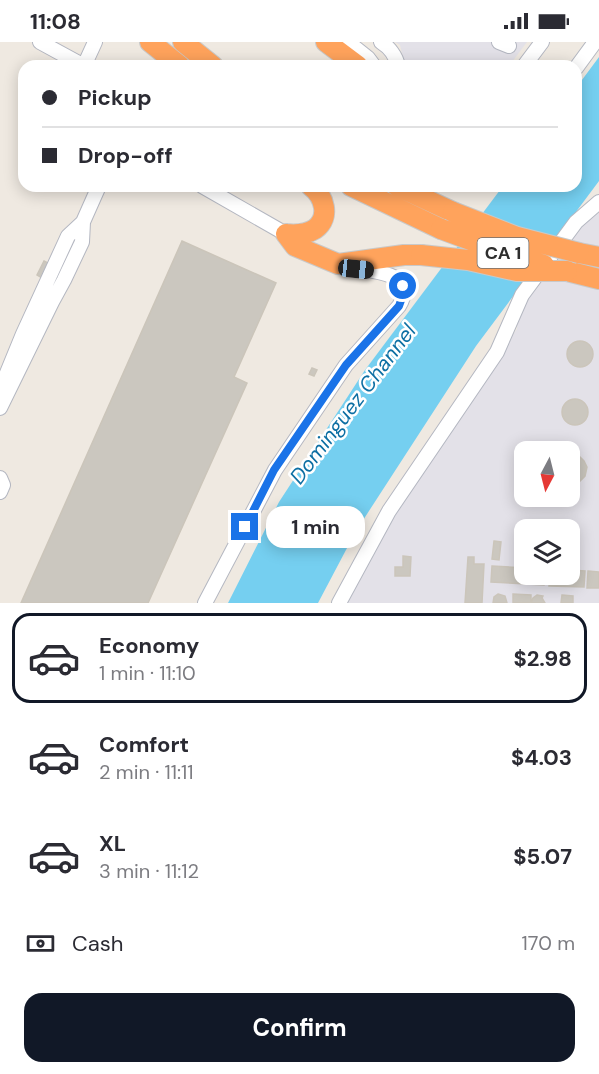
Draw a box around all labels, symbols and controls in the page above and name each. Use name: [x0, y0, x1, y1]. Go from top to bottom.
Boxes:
text: 11:08: [30, 7, 81, 36]
text: Pickup: [78, 83, 152, 112]
text: Drop-off: [78, 141, 173, 170]
road number: CA 1: [478, 238, 528, 268]
car: [337, 258, 375, 280]
route start: [389, 272, 416, 299]
water label: Dominguez Channel: [284, 318, 423, 490]
north arrow: [514, 441, 580, 507]
map controls: [514, 441, 580, 585]
callout: 1 min: [266, 506, 365, 548]
route end: [231, 513, 258, 540]
text: 1 min: [291, 514, 340, 540]
button: layers: [514, 519, 580, 585]
icon: car: [27, 631, 81, 685]
text: Economy: [99, 631, 199, 660]
text: $2.98: [513, 644, 572, 673]
text: 1 min · 11:10: [99, 660, 196, 686]
icon: car: [27, 730, 81, 784]
text: Comfort: [99, 730, 189, 759]
text: $4.03: [511, 743, 572, 772]
text: 2 min · 11:11: [99, 759, 194, 785]
icon: car: [27, 829, 81, 883]
text: XL: [99, 829, 126, 858]
text: $5.07: [513, 842, 572, 871]
text: 3 min · 11:12: [99, 858, 199, 884]
icon: cash: [24, 927, 57, 960]
text: Cash: [72, 929, 123, 958]
text: 170 m: [522, 930, 575, 956]
button: Confirm: [24, 993, 575, 1062]

